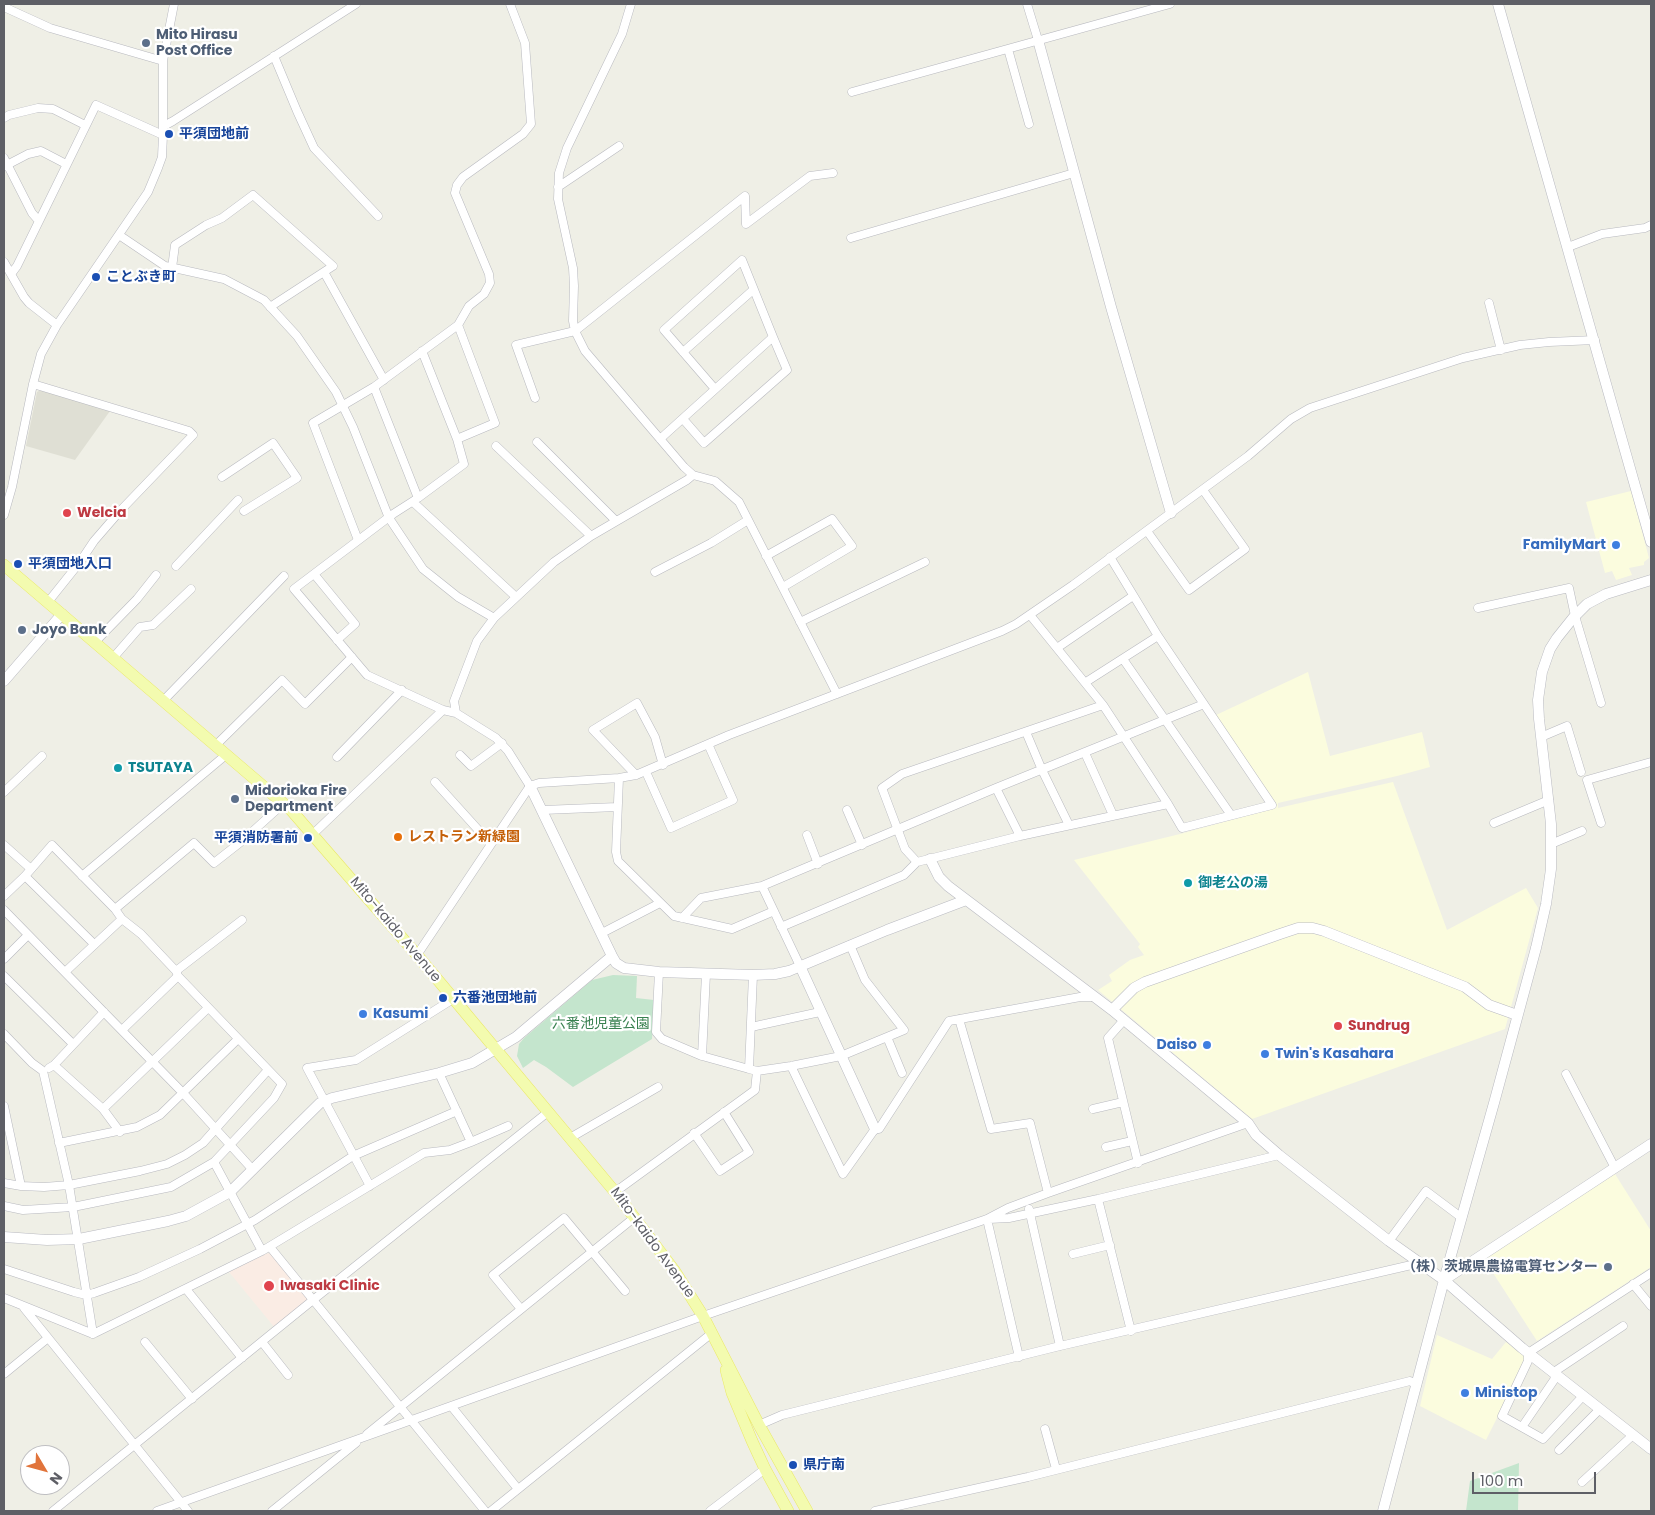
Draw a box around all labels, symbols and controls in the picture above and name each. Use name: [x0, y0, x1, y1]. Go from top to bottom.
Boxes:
place label: Mito Hirasu Post Office: [156, 27, 238, 59]
marker: Mito Hirasu Post Office: [140, 37, 152, 49]
place label: 平須団地前: [179, 126, 249, 142]
marker: 平須団地前: [163, 128, 175, 140]
place label: ことぶき町: [106, 269, 176, 285]
marker: ことぶき町: [90, 271, 102, 283]
place label: Welcia: [77, 505, 127, 521]
marker: Welcia: [61, 507, 73, 519]
place label: FamilyMart: [1523, 537, 1606, 553]
marker: FamilyMart: [1610, 539, 1622, 551]
place label: 平須団地入口: [28, 556, 112, 572]
marker: 平須団地入口: [12, 558, 24, 570]
place label: Joyo Bank: [32, 622, 107, 638]
marker: Joyo Bank: [16, 624, 28, 636]
place label: TSUTAYA: [128, 760, 193, 776]
marker: TSUTAYA: [112, 762, 124, 774]
place label: Midorioka Fire Department: [245, 783, 347, 816]
marker: Midorioka Fire Department: [229, 793, 241, 805]
place label: レストラン新緑園: [408, 829, 520, 845]
place label: 平須消防署前: [214, 830, 298, 846]
marker: レストラン新緑園: [392, 831, 404, 843]
marker: 平須消防署前: [302, 832, 314, 844]
street label: Mito-kaido Avenue: [346, 874, 444, 986]
place label: 御老公の湯: [1198, 875, 1268, 891]
marker: 御老公の湯: [1182, 877, 1194, 889]
place label: 六番池団地前: [453, 990, 537, 1006]
marker: 六番池団地前: [437, 992, 449, 1004]
place label: Kasumi: [373, 1006, 428, 1022]
marker: Kasumi: [357, 1008, 369, 1020]
park label: 六番池児童公園: [552, 1016, 650, 1032]
place label: Sundrug: [1348, 1018, 1410, 1034]
marker: Sundrug: [1332, 1020, 1344, 1032]
place label: Daiso: [1156, 1037, 1197, 1053]
marker: Daiso: [1201, 1039, 1213, 1051]
place label: Twin's Kasahara: [1275, 1046, 1394, 1062]
marker: Twin's Kasahara: [1259, 1048, 1271, 1060]
street label: Mito-kaido Avenue: [606, 1185, 698, 1301]
place label: （株）茨城県農協電算センター: [1402, 1259, 1598, 1275]
marker: （株）茨城県農協電算センター: [1602, 1261, 1614, 1273]
place label: Iwasaki Clinic: [280, 1278, 380, 1294]
marker: Iwasaki Clinic: [262, 1279, 276, 1293]
place label: Ministop: [1475, 1385, 1537, 1401]
marker: Ministop: [1459, 1387, 1471, 1399]
north arrow: [20, 1445, 70, 1495]
place label: 県庁南: [803, 1457, 845, 1473]
marker: 県庁南: [787, 1459, 799, 1471]
scale bar: [1475, 1462, 1599, 1494]
text: N: [45, 1468, 67, 1489]
text: 100 m: [1480, 1470, 1523, 1491]

